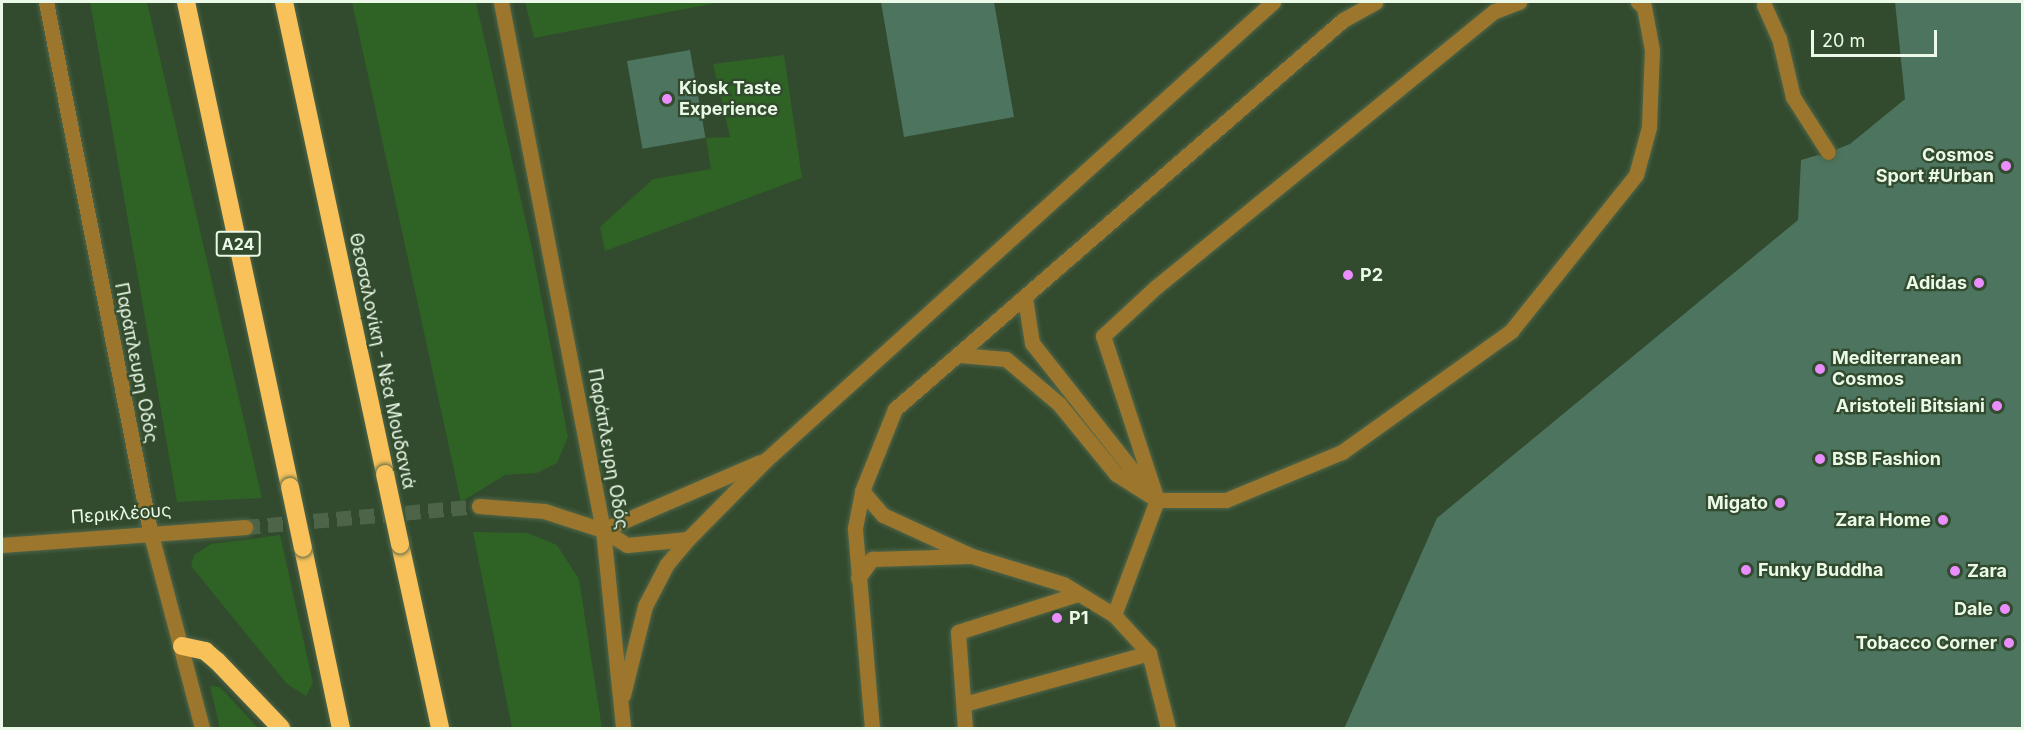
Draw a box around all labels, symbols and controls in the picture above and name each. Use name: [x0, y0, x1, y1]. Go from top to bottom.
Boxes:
scale bar: [1814, 18, 1940, 56]
text: 20 m: [1822, 30, 1865, 51]
place label: Kiosk Taste Experience: [679, 78, 781, 121]
marker: Kiosk Taste Experience: [660, 92, 674, 106]
place label: Cosmos Sport #Urban: [1876, 145, 1994, 188]
marker: Cosmos Sport #Urban: [1999, 159, 2013, 173]
road number: Α24: [216, 231, 260, 257]
street label: Θεσσαλονίκη - Νέα Μουδανιά: [344, 231, 420, 491]
place label: P2: [1360, 264, 1383, 286]
marker: P2: [1341, 268, 1355, 282]
place label: Adidas: [1906, 272, 1967, 294]
marker: Adidas: [1972, 276, 1986, 290]
street label: Παράπλευρη Οδός: [110, 281, 162, 445]
place label: Mediterranean Cosmos: [1832, 348, 1962, 391]
marker: Mediterranean Cosmos: [1813, 362, 1827, 376]
street label: Παράπλευρη Οδός: [583, 367, 633, 531]
place label: Aristoteli Bitsiani: [1836, 395, 1985, 417]
marker: Aristoteli Bitsiani: [1990, 399, 2004, 413]
place label: BSB Fashion: [1832, 448, 1941, 470]
marker: BSB Fashion: [1813, 452, 1827, 466]
place label: Migato: [1707, 492, 1768, 514]
marker: Migato: [1773, 496, 1787, 510]
street label: Περικλέους: [70, 500, 172, 528]
place label: Zara Home: [1835, 509, 1931, 531]
marker: Zara Home: [1936, 513, 1950, 527]
place label: Funky Buddha: [1758, 559, 1884, 581]
place label: Zara: [1967, 560, 2007, 582]
marker: Funky Buddha: [1739, 563, 1753, 577]
marker: Zara: [1948, 564, 1962, 578]
place label: Dale: [1954, 598, 1993, 620]
marker: Dale: [1998, 602, 2012, 616]
place label: P1: [1069, 607, 1088, 629]
marker: P1: [1050, 611, 1064, 625]
place label: Tobacco Corner: [1856, 632, 1997, 654]
marker: Tobacco Corner: [2002, 636, 2016, 650]

